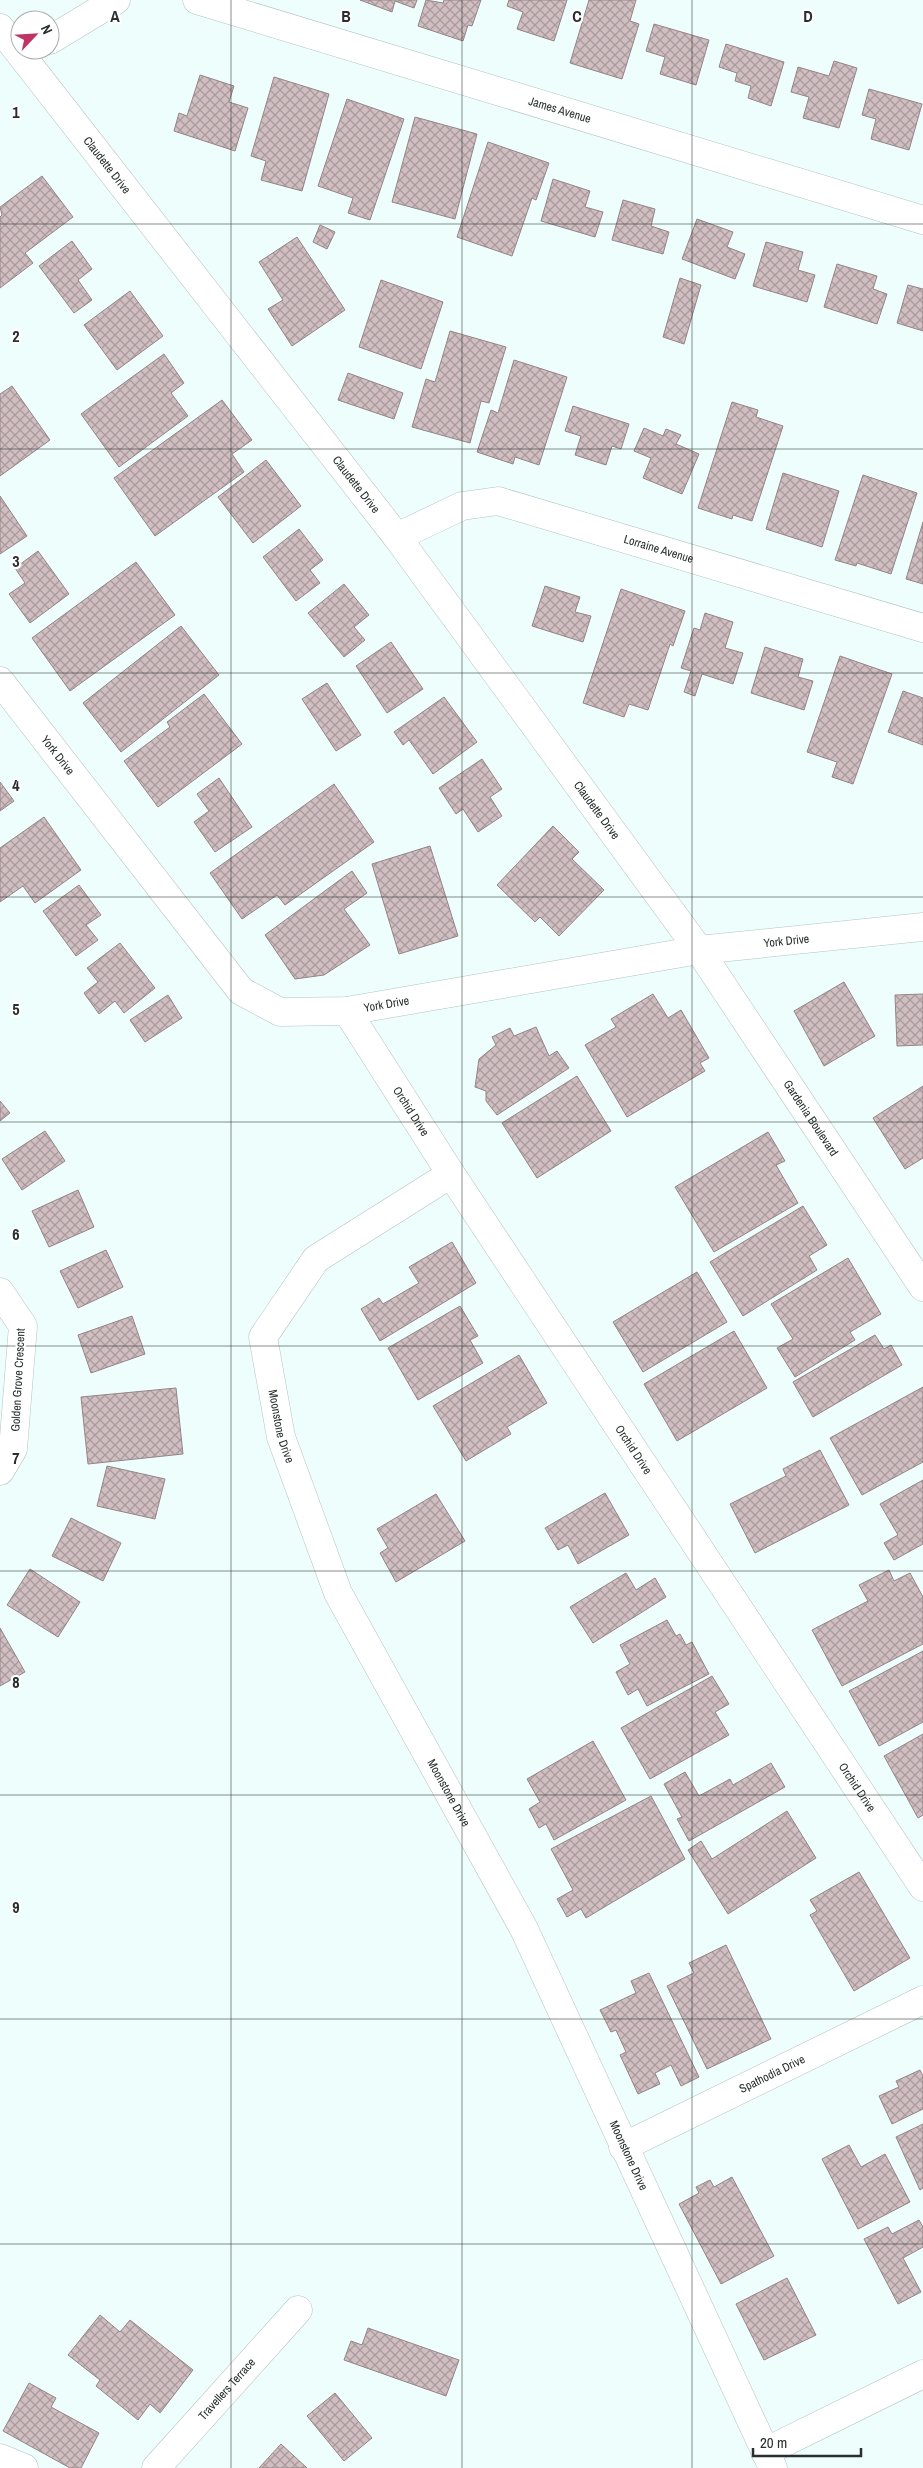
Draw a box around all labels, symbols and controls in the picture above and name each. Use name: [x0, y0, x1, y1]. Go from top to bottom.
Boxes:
text: A: [110, 5, 120, 27]
text: B: [341, 5, 351, 27]
text: C: [572, 5, 582, 27]
text: D: [803, 5, 813, 27]
north arrow: [10, 10, 60, 60]
text: N: [37, 22, 57, 37]
street label: James Avenue: [527, 93, 593, 127]
text: 1: [12, 101, 20, 123]
street label: Claudette Drive: [80, 133, 134, 197]
text: 2: [12, 325, 20, 347]
street label: Claudette Drive: [329, 453, 383, 516]
street label: Lorraine Avenue: [622, 531, 696, 567]
text: 3: [12, 550, 20, 572]
street label: York Drive: [37, 732, 78, 778]
text: 4: [12, 774, 20, 796]
street label: Claudette Drive: [570, 778, 623, 843]
street label: York Drive: [763, 931, 810, 951]
street label: York Drive: [363, 992, 410, 1016]
text: 5: [12, 998, 20, 1020]
street label: Gardenia Boulevard: [780, 1077, 842, 1159]
street label: Orchid Drive: [389, 1083, 433, 1139]
text: 6: [12, 1223, 20, 1245]
street label: Golden Grove Crescent: [7, 1328, 29, 1432]
street label: Moonstone Drive: [265, 1388, 298, 1465]
street label: Orchid Drive: [611, 1422, 656, 1477]
text: 7: [12, 1447, 20, 1469]
text: 8: [12, 1671, 20, 1693]
street label: Moonstone Drive: [423, 1756, 474, 1830]
street label: Orchid Drive: [835, 1760, 879, 1815]
text: 9: [12, 1896, 20, 1918]
street label: Spathodia Drive: [737, 2051, 808, 2097]
street label: Moonstone Drive: [606, 2118, 652, 2193]
street label: Travellers Terrace: [195, 2355, 259, 2424]
scale bar: [753, 2426, 860, 2458]
text: 20 m: [760, 2432, 787, 2453]

